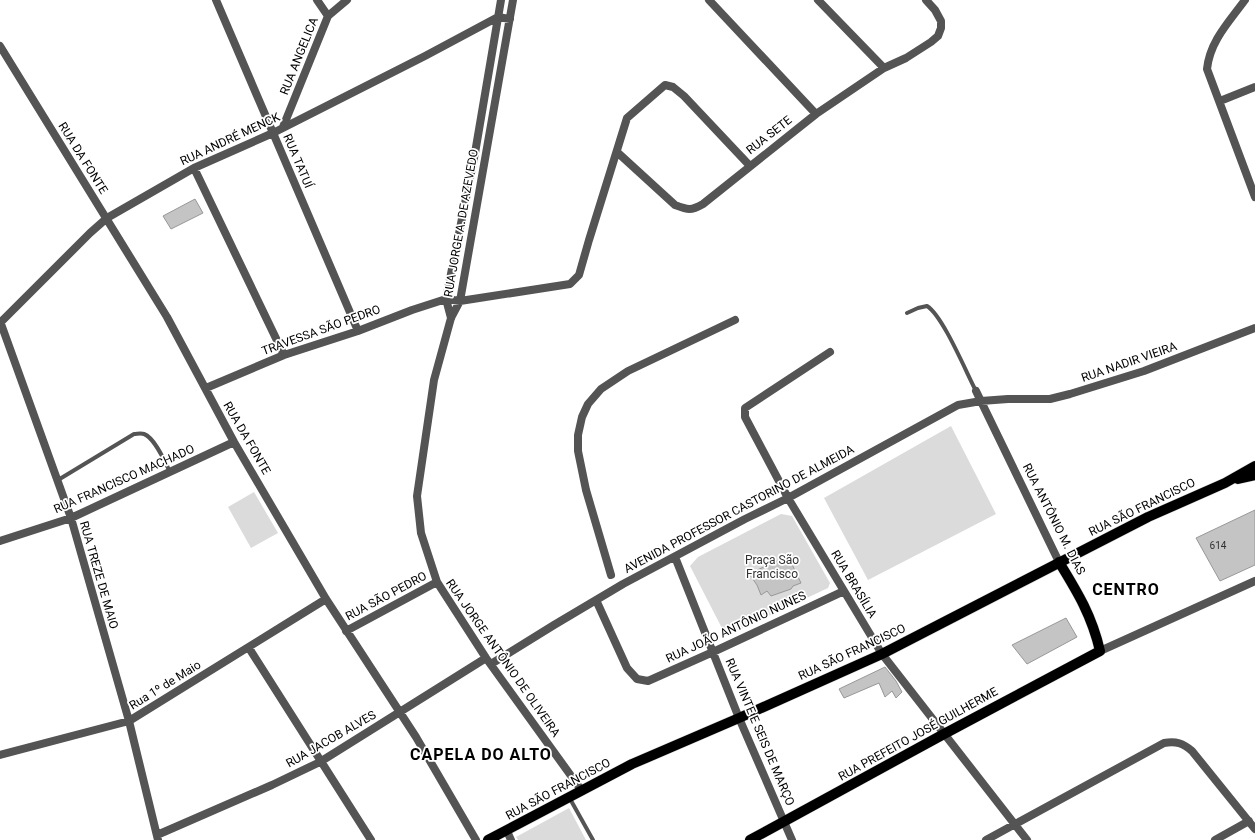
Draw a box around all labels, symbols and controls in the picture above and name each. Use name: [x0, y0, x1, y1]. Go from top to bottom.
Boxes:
street label: RUA ANGELICA: [277, 15, 321, 97]
street label: RUA ANDRÉ MENCK: [177, 109, 283, 168]
street label: RUA SETE: [743, 113, 795, 157]
street label: RUA DA FONTE: [55, 120, 111, 196]
street label: RUA TATUÍ: [280, 131, 317, 191]
street label: RUA JORGE A. DE AZEVEDO: [441, 148, 481, 298]
street label: TRAVESSA SÃO PEDRO: [259, 300, 382, 358]
street label: RUA NADIR VIEIRA: [1079, 339, 1179, 385]
street label: RUA DA FONTE: [221, 399, 274, 477]
street label: RUA FRANCISCO MACHADO: [52, 442, 196, 516]
street label: AVENIDA PROFESSOR CASTORINO DE ALMEIDA: [622, 442, 856, 576]
street label: RUA ANTÔNIO M. DIAS: [1020, 460, 1089, 577]
street label: RUA SÃO FRANCISCO: [1086, 473, 1197, 539]
street label: RUA TREZE DE MAIO: [77, 519, 121, 631]
house number: 614: [1210, 540, 1227, 551]
street label: RUA BRASÍLIA: [828, 547, 881, 621]
park label: Praça São Francisco: [745, 553, 799, 581]
street label: RUA SÃO PEDRO: [342, 567, 429, 623]
street label: RUA JORGE ANTÔNIO DE OLIVEIRA: [443, 576, 564, 740]
district label: CENTRO: [1092, 580, 1160, 599]
street label: RUA JOÃO ANTÔNIO NUNES: [663, 587, 808, 666]
street label: RUA SÃO FRANCISCO: [795, 619, 908, 683]
street label: RUA VINTE E SEIS DE MARÇO: [723, 656, 797, 808]
street label: Rua 1º de Maio: [127, 657, 203, 713]
street label: RUA PREFEITO JOSÉ GUILHERME: [835, 683, 1000, 784]
street label: RUA JACOB ALVES: [284, 708, 378, 770]
district label: CAPELA DO ALTO: [410, 745, 552, 764]
street label: RUA SÃO FRANCISCO: [502, 754, 613, 823]

